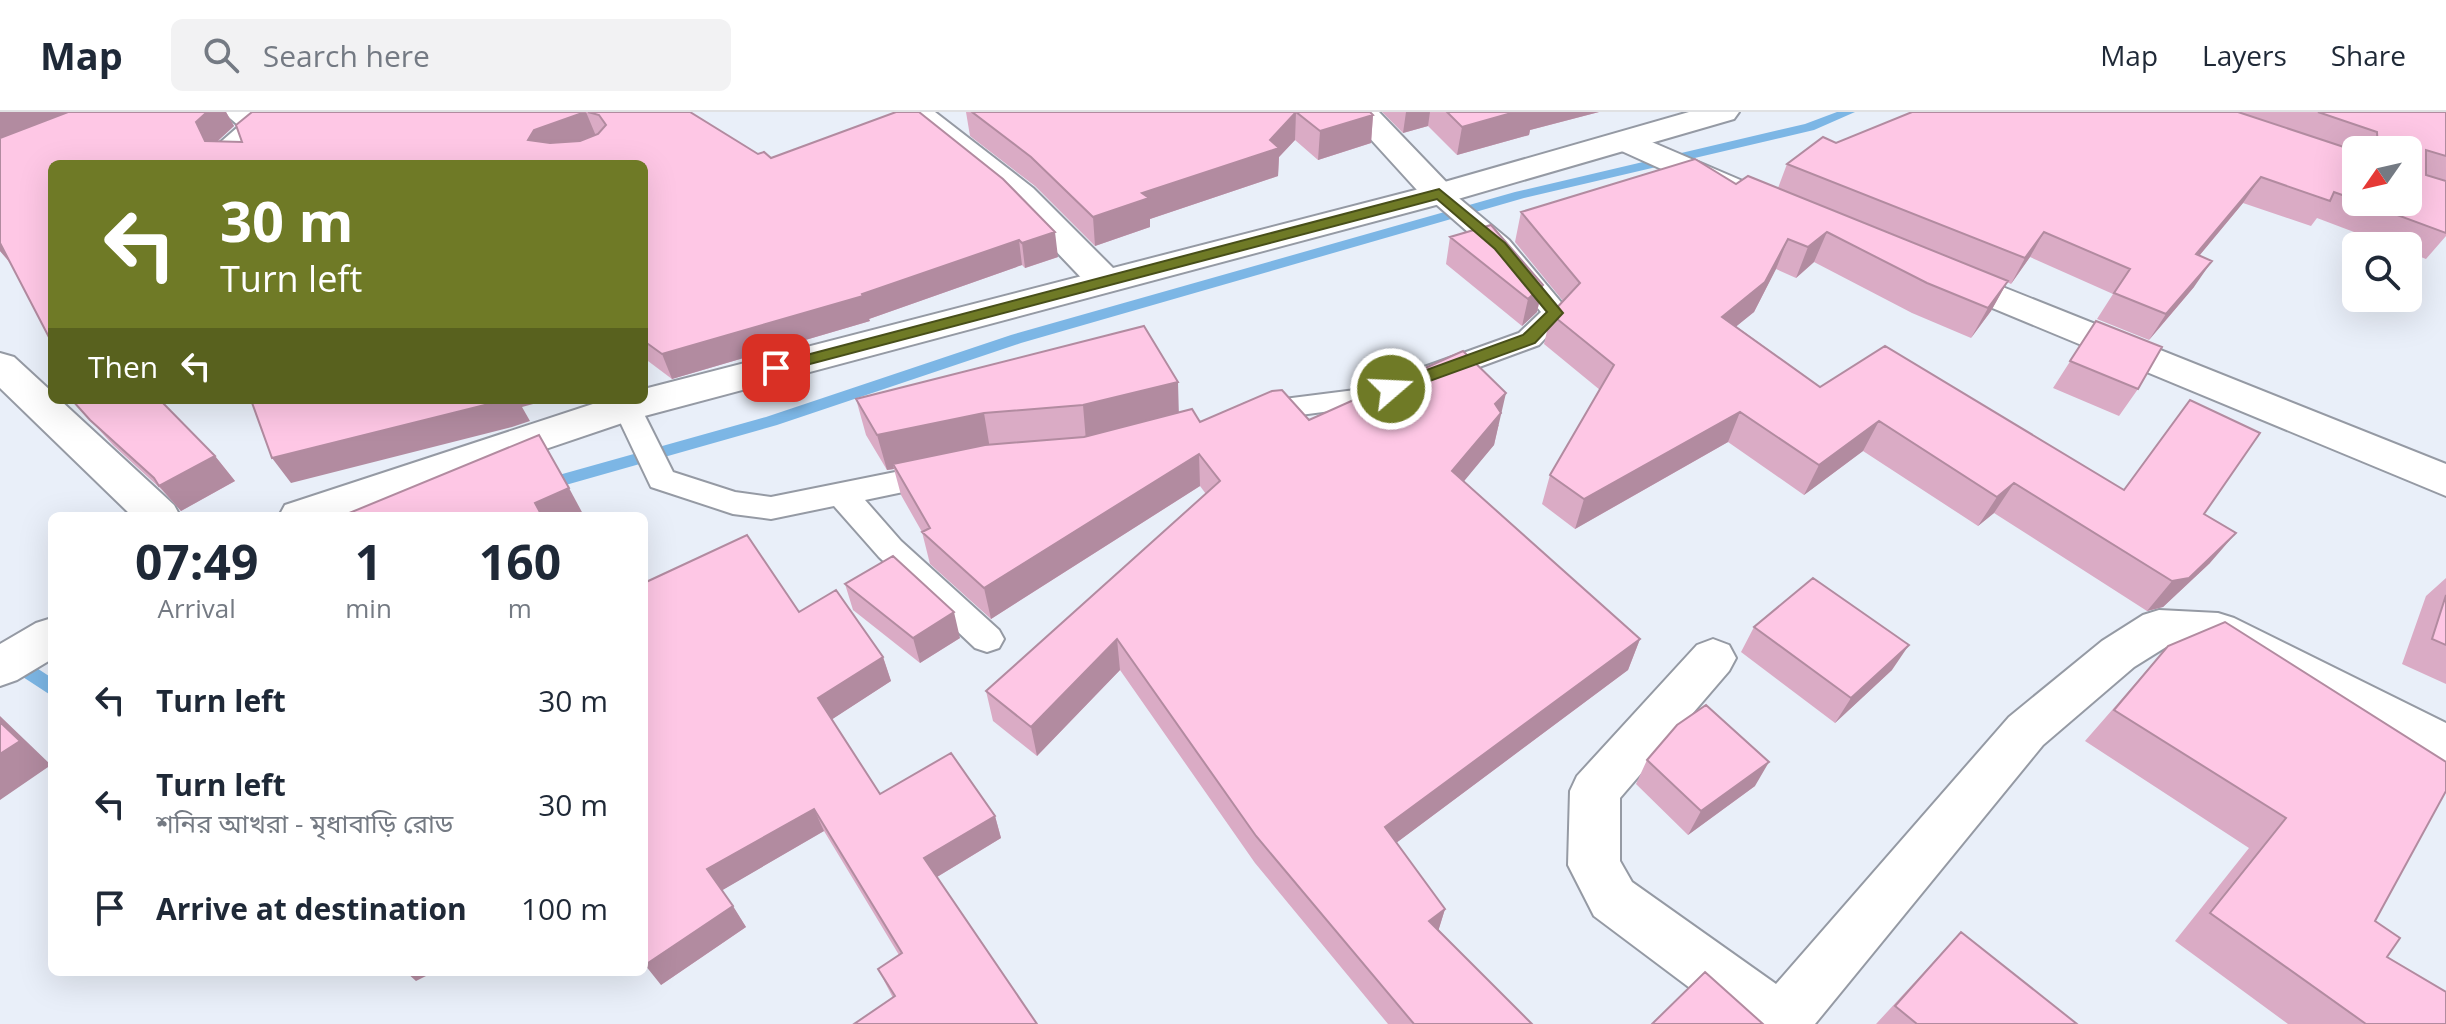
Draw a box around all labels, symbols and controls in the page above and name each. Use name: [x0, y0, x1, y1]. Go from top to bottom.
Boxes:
search box: [171, 19, 731, 91]
text: Map: [40, 29, 123, 81]
icon: search: [199, 33, 243, 77]
text: Search here: [263, 35, 430, 76]
text: Map: [2100, 36, 2158, 74]
text: Layers: [2202, 36, 2287, 74]
text: Share: [2331, 36, 2406, 74]
north arrow: [2342, 136, 2422, 216]
map controls: [2342, 136, 2422, 312]
text: 30 m: [220, 182, 354, 258]
icon: left: [88, 192, 192, 296]
button: search: [2342, 232, 2422, 312]
text: Turn left: [220, 254, 362, 303]
pin: [742, 334, 810, 402]
icon: left: [174, 344, 218, 388]
text: Then: [88, 346, 158, 387]
icon: arrive: [754, 346, 798, 390]
position arrow: [1349, 347, 1433, 431]
text: 07:49: [135, 529, 258, 594]
text: 1: [355, 529, 382, 594]
text: 160: [479, 529, 561, 594]
text: Arrival: [157, 590, 236, 626]
text: min: [345, 590, 392, 626]
text: m: [508, 590, 532, 626]
icon: left: [88, 678, 132, 722]
text: Turn left: [156, 680, 286, 721]
text: 30 m: [538, 680, 608, 721]
text: Turn left: [156, 764, 286, 805]
icon: left: [88, 782, 132, 826]
text: 30 m: [538, 784, 608, 825]
text: শনির আখরা - মৃধাবাড়ি রোড: [156, 805, 453, 841]
icon: arrive: [88, 886, 132, 930]
text: Arrive at destination: [156, 888, 467, 929]
text: 100 m: [521, 888, 608, 929]

